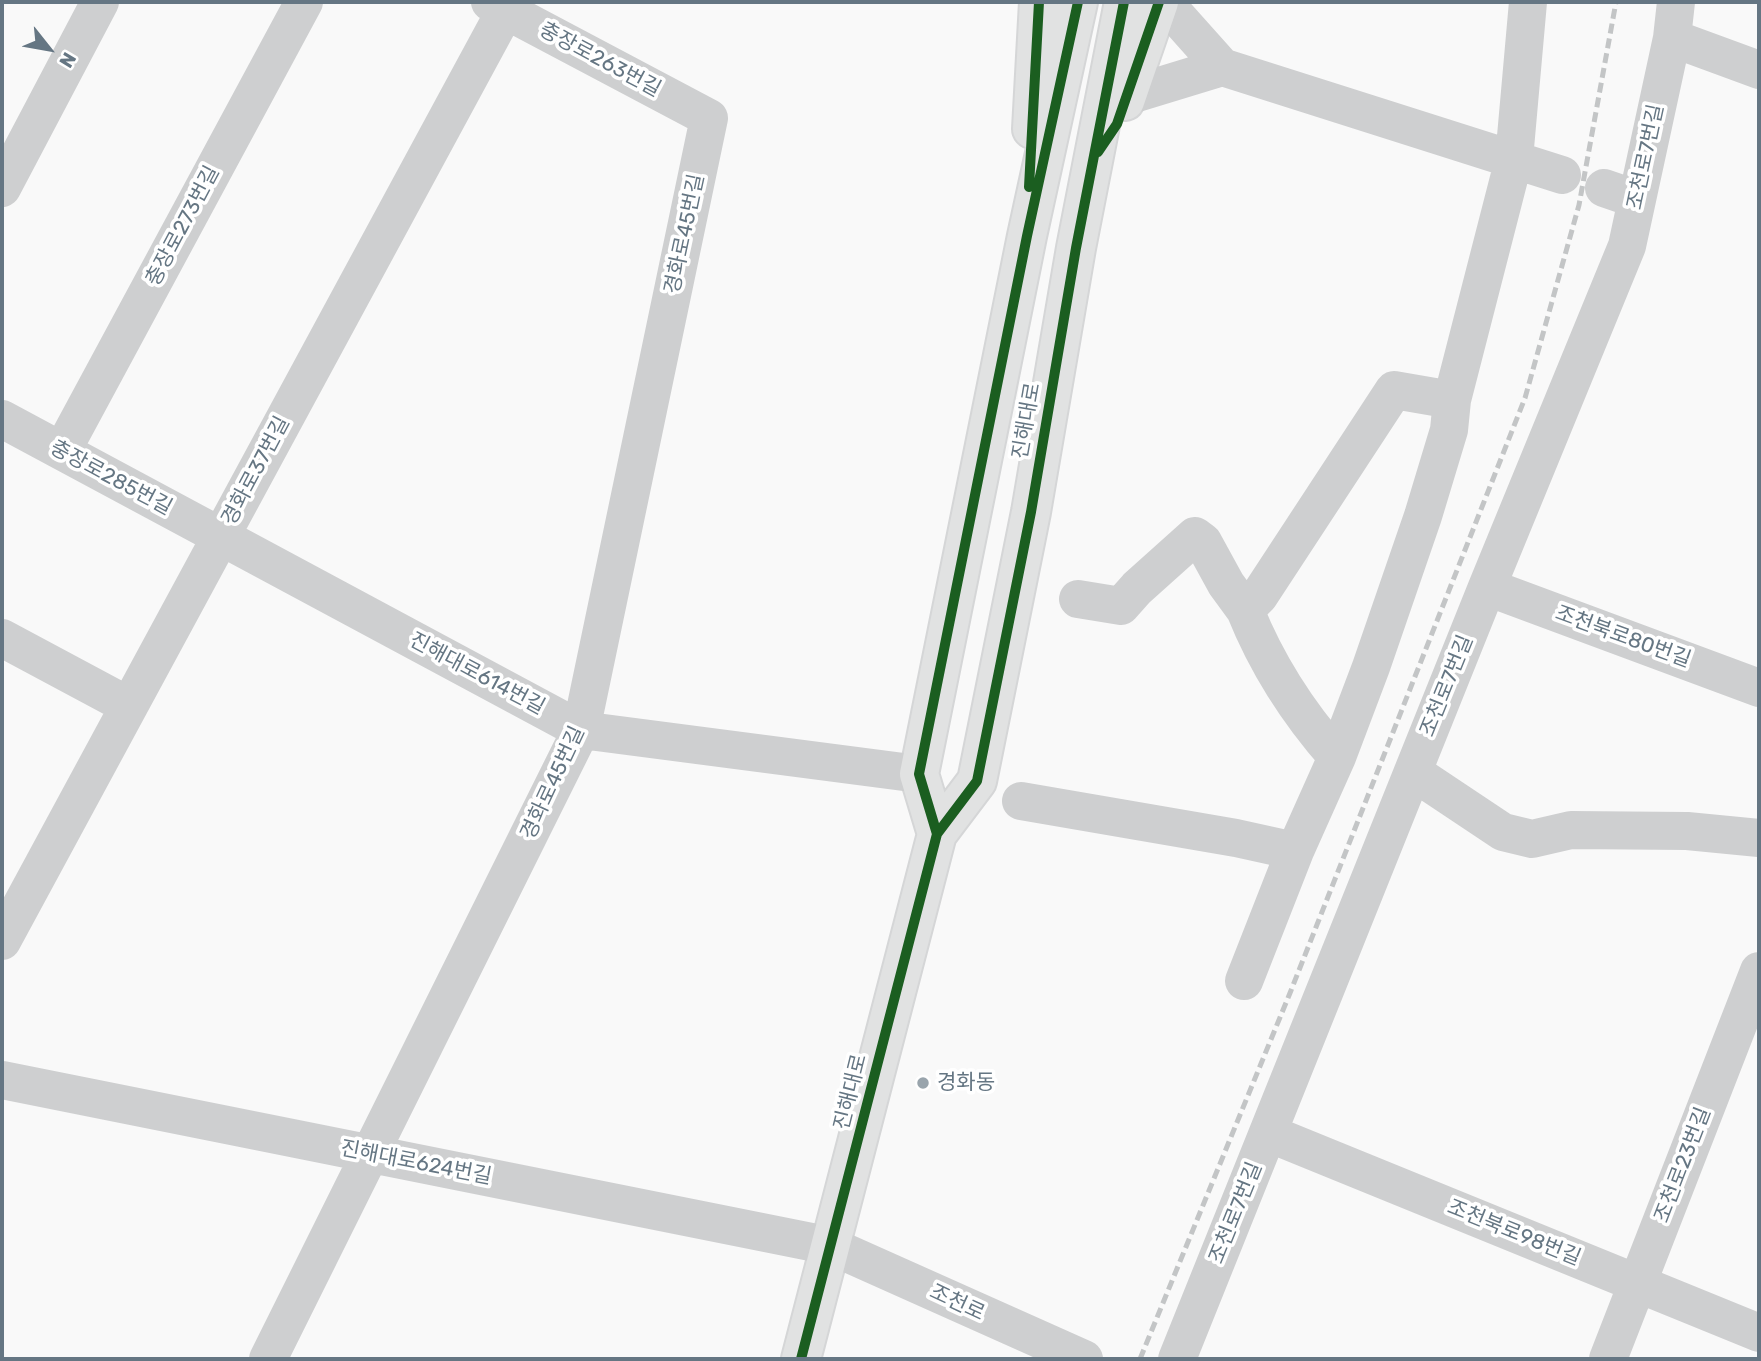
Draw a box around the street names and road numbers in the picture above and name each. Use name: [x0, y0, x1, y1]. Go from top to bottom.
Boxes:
street label: 충장로263번길: [535, 17, 665, 103]
street label: 조천로7번길: [1623, 102, 1669, 212]
street label: 충장로273번길: [141, 162, 225, 290]
street label: 경화로45번길: [660, 172, 710, 296]
street label: 진해대로: [1008, 381, 1046, 461]
street label: 경화로37번길: [217, 412, 295, 530]
street label: 충장로285번길: [46, 435, 176, 521]
street label: 조천북로80번길: [1552, 601, 1694, 673]
street label: 진해대로614번길: [405, 628, 549, 720]
street label: 조천로7번길: [1415, 632, 1479, 740]
street label: 경화로45번길: [516, 722, 590, 844]
street label: 진해대로: [829, 1051, 873, 1133]
street label: 조천로23번길: [1649, 1104, 1717, 1226]
street label: 진해대로624번길: [338, 1136, 494, 1190]
street label: 조천로7번길: [1204, 1159, 1268, 1267]
street label: 조천북로98번길: [1444, 1195, 1584, 1271]
street label: 조천로: [925, 1279, 989, 1327]

